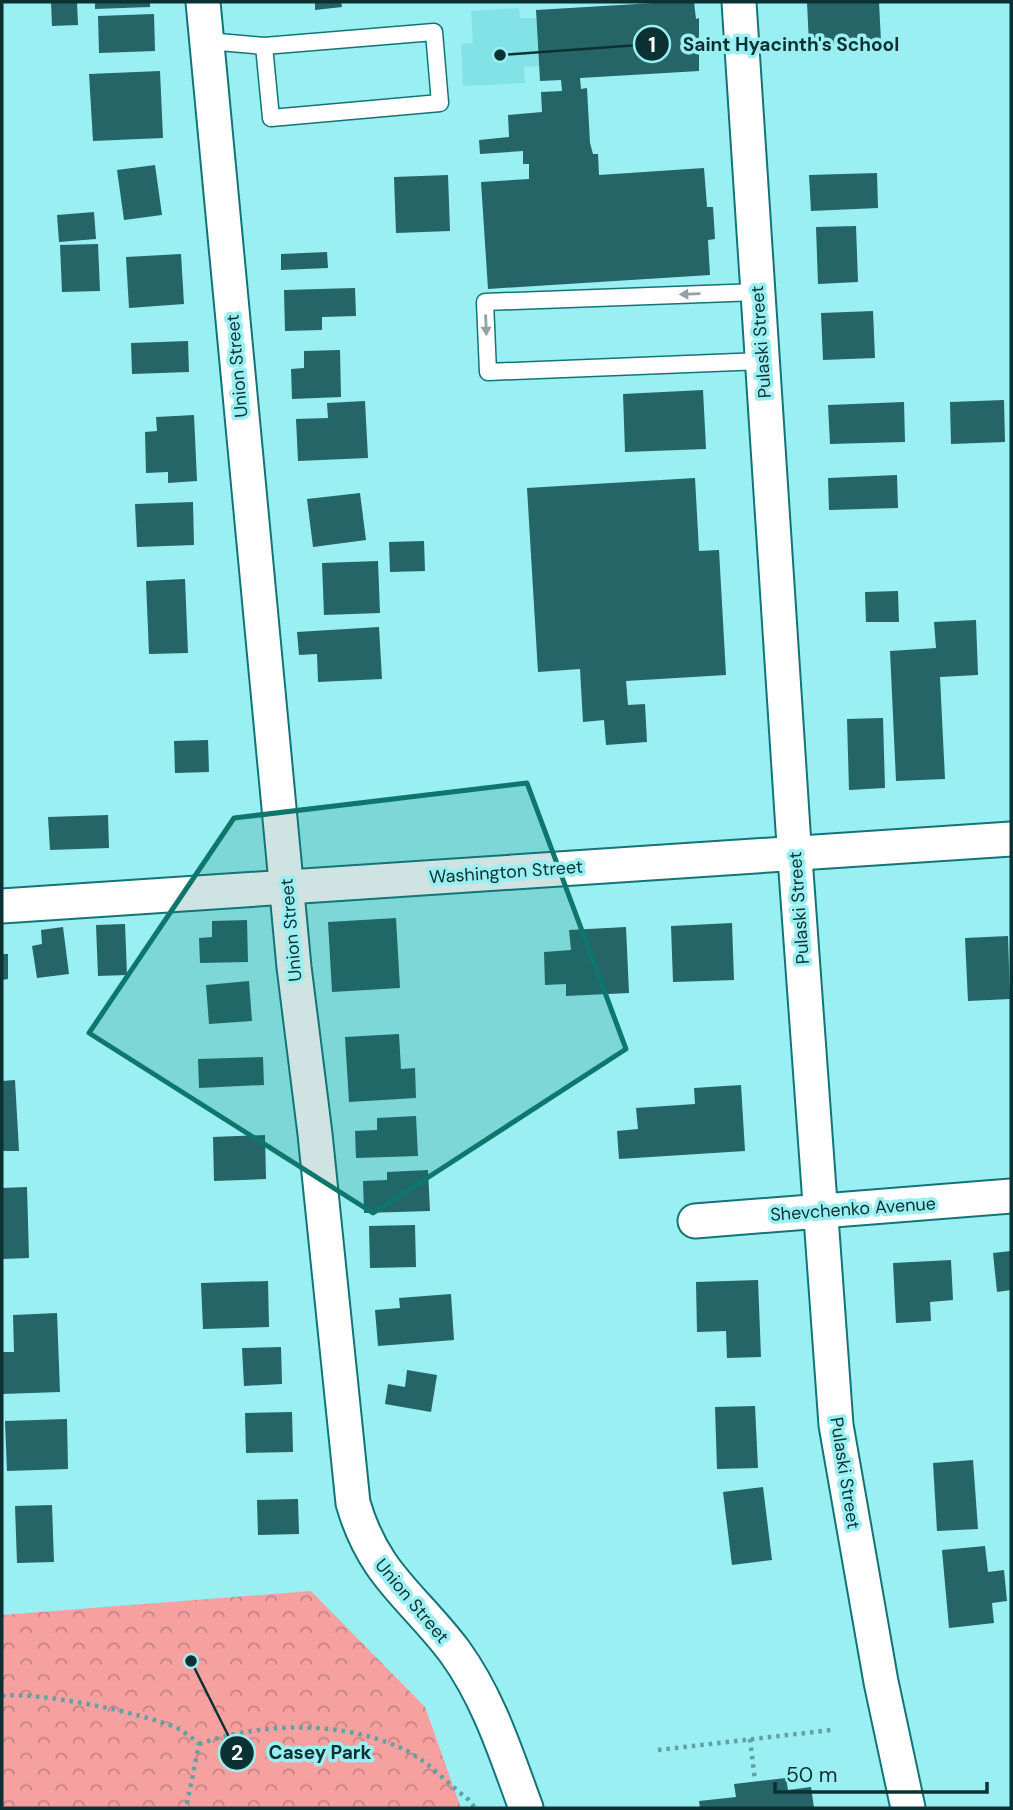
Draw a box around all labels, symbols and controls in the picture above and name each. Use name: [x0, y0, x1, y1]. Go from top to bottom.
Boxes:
callout: Saint Hyacinth's School: [634, 24, 913, 64]
text: 1: [648, 31, 656, 59]
text: Saint Hyacinth's School: [683, 32, 899, 57]
street label: Pulaski Street: [745, 285, 777, 399]
one-way arrow: [679, 289, 701, 300]
street label: Union Street: [221, 314, 253, 418]
one-way arrow: [480, 314, 491, 336]
street label: Pulaski Street: [783, 851, 815, 965]
street label: Washington Street: [428, 855, 584, 889]
street label: Union Street: [275, 878, 307, 982]
street label: Shevchenko Avenue: [769, 1191, 937, 1227]
street label: Pulaski Street: [824, 1415, 866, 1531]
street label: Union Street: [370, 1554, 454, 1648]
callout: Casey Park: [220, 1733, 386, 1773]
text: 2: [231, 1739, 243, 1767]
text: Casey Park: [268, 1740, 372, 1765]
scale bar: [775, 1750, 987, 1794]
text: 50 m: [786, 1761, 837, 1789]

